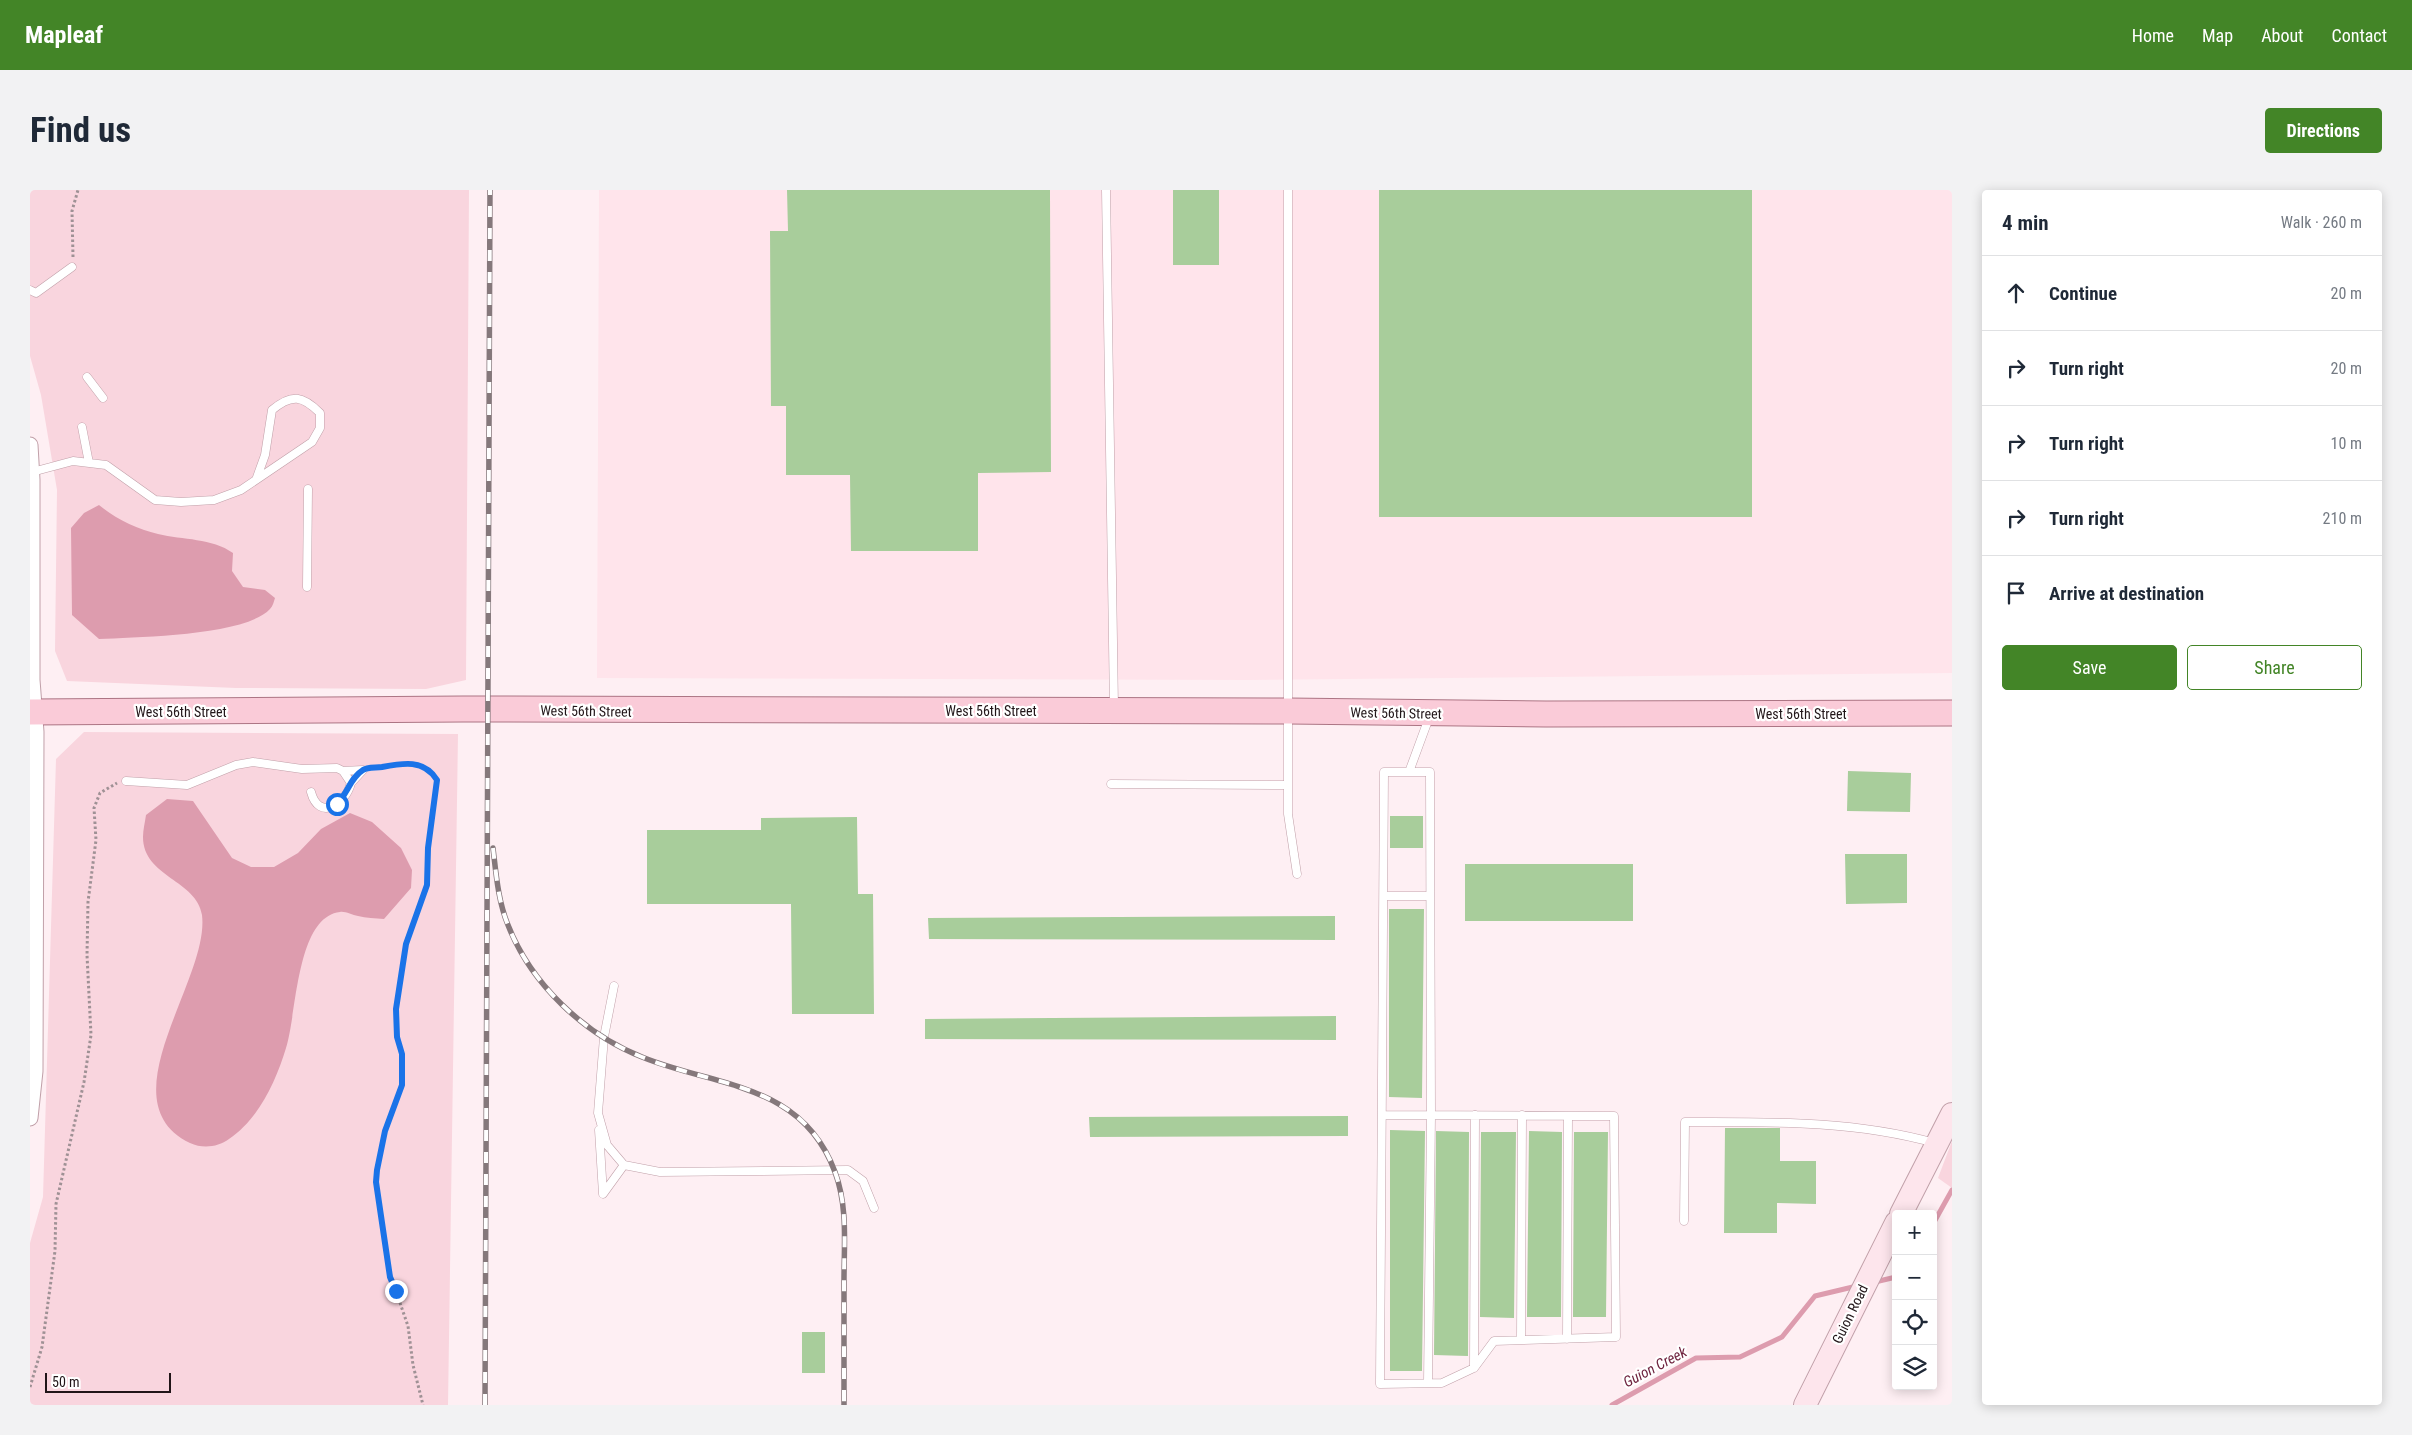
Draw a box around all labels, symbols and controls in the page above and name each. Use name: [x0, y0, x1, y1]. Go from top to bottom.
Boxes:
text: Mapleaf: [25, 21, 103, 49]
text: Home: [2132, 25, 2174, 46]
text: Map: [2202, 25, 2233, 46]
text: About: [2261, 25, 2303, 46]
text: Contact: [2331, 25, 2387, 46]
button: Directions: [2265, 108, 2382, 153]
text: Find us: [30, 110, 131, 151]
text: 4 min: [2002, 211, 2049, 235]
text: Walk · 260 m: [2281, 213, 2362, 232]
icon: ahead: [2002, 279, 2030, 307]
text: Continue: [2049, 282, 2117, 305]
text: 20 m: [2330, 284, 2362, 303]
icon: right: [2002, 354, 2030, 382]
text: Turn right: [2049, 357, 2124, 380]
text: 20 m: [2330, 359, 2362, 378]
icon: right: [2002, 429, 2030, 457]
text: Turn right: [2049, 432, 2124, 455]
text: 10 m: [2330, 434, 2362, 453]
icon: right: [2002, 504, 2030, 532]
text: Turn right: [2049, 507, 2124, 530]
text: 210 m: [2323, 509, 2362, 528]
icon: arrive: [2002, 579, 2030, 607]
text: Arrive at destination: [2049, 582, 2204, 605]
button: Save: [2002, 645, 2177, 690]
button: Share: [2187, 645, 2362, 690]
street label: West 56th Street: [540, 702, 632, 720]
street label: West 56th Street: [945, 703, 1037, 719]
street label: West 56th Street: [135, 704, 227, 720]
street label: West 56th Street: [1350, 704, 1442, 722]
street label: West 56th Street: [1755, 706, 1847, 722]
route start: [326, 793, 349, 816]
map controls: [1892, 1210, 1937, 1390]
button: +: [1892, 1210, 1937, 1255]
button: −: [1892, 1255, 1937, 1300]
route end: [385, 1280, 408, 1303]
street label: Guion Road: [1829, 1282, 1871, 1346]
button: locate: [1892, 1300, 1937, 1345]
water label: Guion Creek: [1620, 1343, 1690, 1391]
button: layers: [1892, 1345, 1937, 1390]
scale bar: [45, 1370, 171, 1393]
text: 50 m: [52, 1374, 80, 1390]

